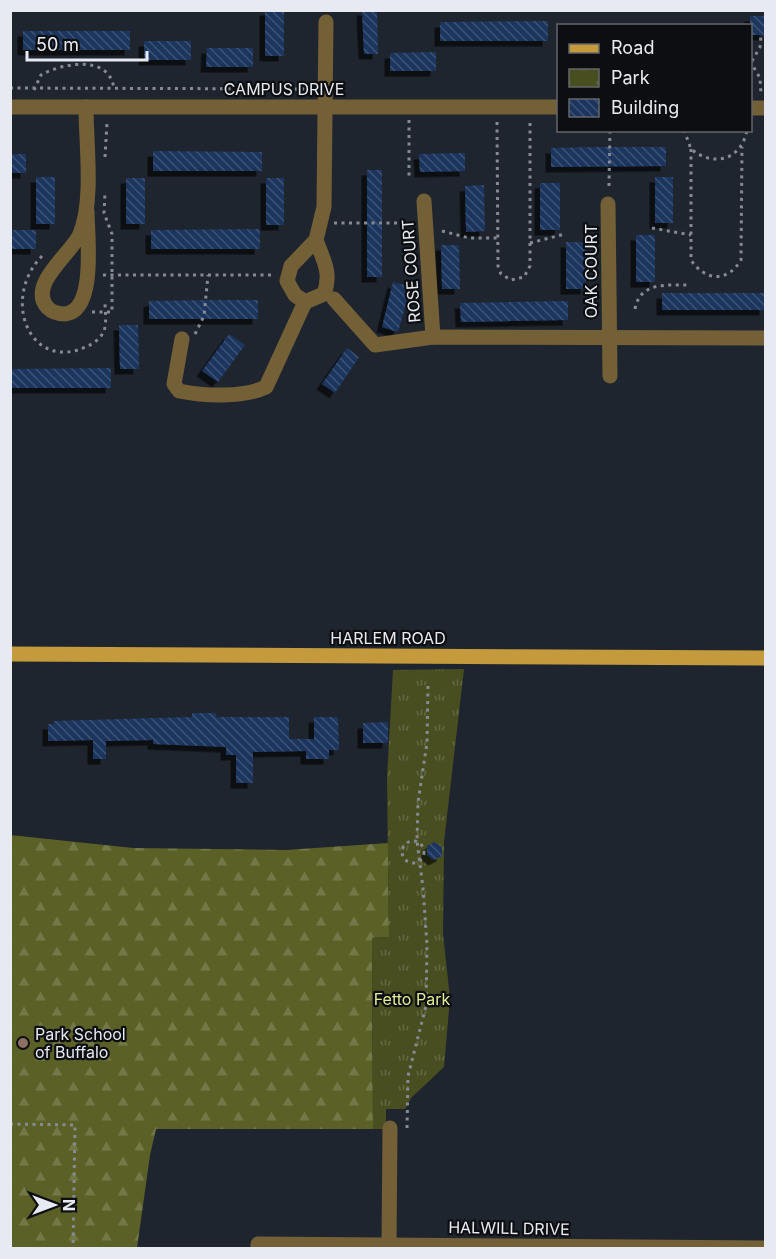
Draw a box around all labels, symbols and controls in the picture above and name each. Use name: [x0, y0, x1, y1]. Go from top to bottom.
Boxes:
scale bar: [27, 24, 147, 62]
legend: [557, 24, 752, 132]
text: 50 m: [36, 34, 79, 55]
text: Road: [611, 37, 654, 58]
text: Park: [611, 67, 650, 88]
street label: CAMPUS DRIVE: [224, 79, 344, 99]
text: Building: [611, 97, 679, 118]
street label: ROSE COURT: [397, 219, 425, 323]
street label: OAK COURT: [581, 224, 601, 318]
street label: HARLEM ROAD: [330, 628, 446, 648]
park label: Fetto Park: [374, 989, 450, 1009]
place label: Park School of Buffalo: [35, 1024, 126, 1062]
marker: Park School of Buffalo: [16, 1036, 30, 1050]
north arrow: [24, 1175, 84, 1235]
text: N: [59, 1199, 79, 1211]
street label: HALWILL DRIVE: [448, 1217, 570, 1239]

